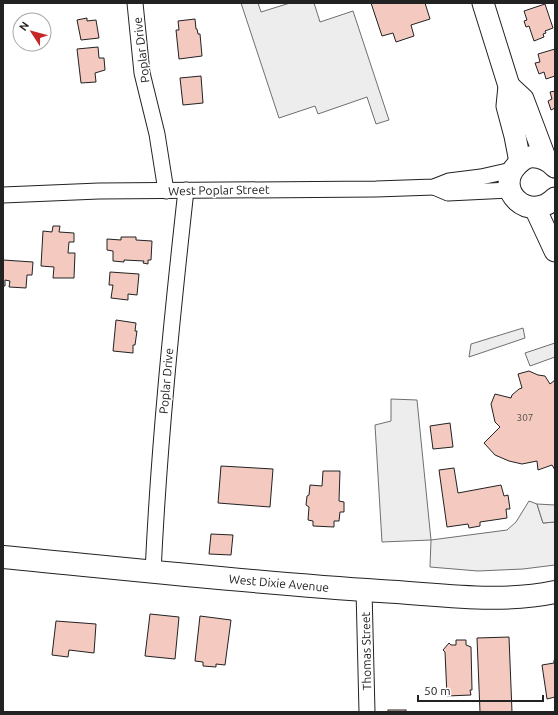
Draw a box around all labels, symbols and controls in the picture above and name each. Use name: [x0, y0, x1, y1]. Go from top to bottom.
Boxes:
north arrow: [12, 12, 52, 52]
street label: Poplar Drive: [131, 16, 151, 84]
text: N: [17, 19, 31, 33]
street label: West Poplar Street: [168, 183, 270, 197]
street label: Poplar Drive: [157, 348, 175, 414]
house number: 307: [517, 412, 533, 423]
street label: West Dixie Avenue: [228, 572, 330, 594]
street label: Thomas Street: [359, 611, 373, 690]
scale bar: [418, 677, 543, 703]
text: 50 m: [424, 684, 451, 697]

